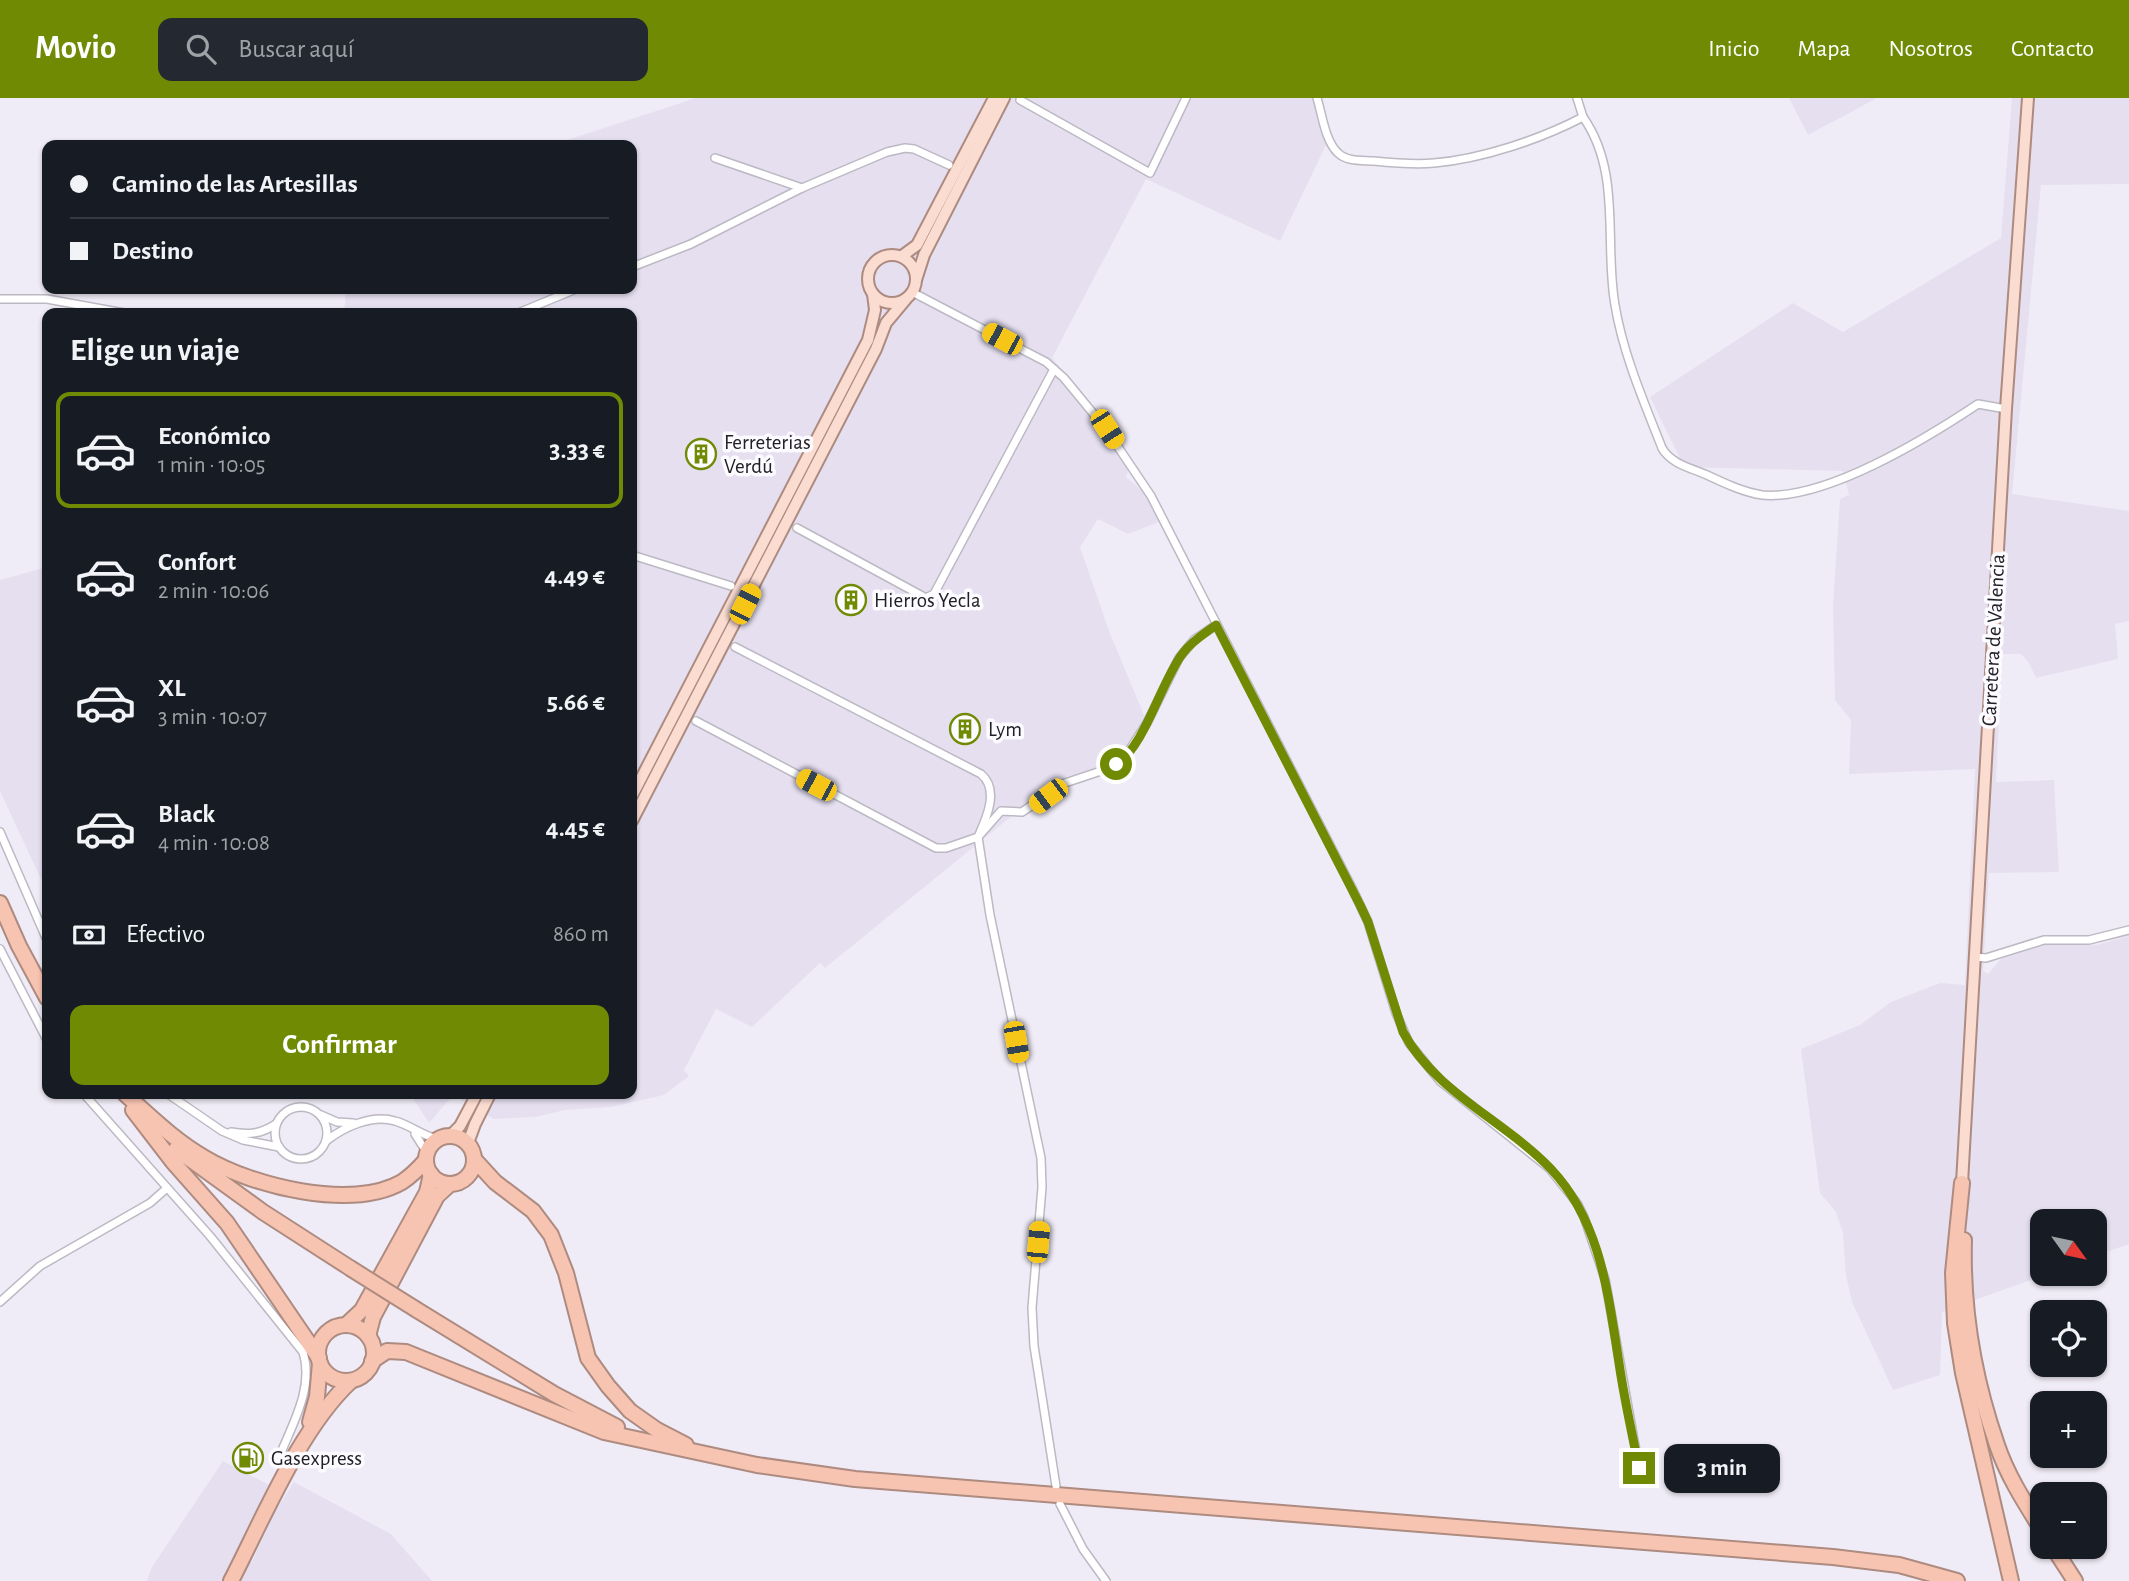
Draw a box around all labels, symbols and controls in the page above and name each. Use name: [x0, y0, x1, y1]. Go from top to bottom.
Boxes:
search box: [158, 18, 648, 81]
icon: search: [182, 30, 220, 68]
text: Movio: [35, 32, 116, 65]
text: Buscar aquí: [238, 36, 354, 62]
text: Inicio: [1708, 37, 1759, 61]
text: Mapa: [1797, 37, 1851, 61]
text: Nosotros: [1889, 37, 1973, 61]
text: Contacto: [2011, 37, 2094, 61]
text: Camino de las Artesillas: [112, 171, 358, 197]
text: Destino: [112, 238, 193, 264]
car: [979, 320, 1026, 358]
text: Elige un viaje: [70, 334, 240, 366]
car: [1087, 406, 1128, 452]
icon: car: [74, 419, 137, 482]
text: Económico: [158, 423, 271, 449]
place label: Ferreterias Verdú: [724, 432, 811, 477]
text: 3.33 €: [549, 437, 605, 463]
building icon: Ferreterias Verdú: [684, 437, 718, 471]
text: 1 min · 10:05: [158, 454, 265, 477]
icon: car: [74, 545, 137, 608]
text: Confort: [158, 549, 236, 575]
street label: Carretera de Valencia: [1979, 553, 2009, 727]
text: 4.49 €: [544, 563, 605, 589]
text: 2 min · 10:06: [158, 580, 269, 603]
car: [727, 581, 764, 627]
building icon: Hierros Yecla: [834, 583, 868, 617]
place label: Hierros Yecla: [874, 590, 981, 611]
icon: car: [74, 671, 137, 734]
text: XL: [158, 675, 185, 701]
text: 5.66 €: [547, 689, 605, 715]
text: 3 min · 10:07: [158, 706, 267, 729]
building icon: Lym: [948, 712, 982, 746]
place label: Lym: [988, 719, 1022, 740]
route start: [1100, 748, 1132, 780]
car: [793, 766, 840, 804]
car: [1025, 775, 1072, 817]
icon: car: [74, 797, 137, 860]
text: Black: [158, 801, 215, 827]
text: 4.45 €: [546, 815, 605, 841]
text: 4 min · 10:08: [158, 832, 270, 855]
icon: cash: [70, 916, 108, 954]
text: Efectivo: [126, 921, 205, 947]
text: 860 m: [553, 923, 609, 946]
button: Confirmar: [70, 1005, 609, 1085]
car: [1003, 1019, 1030, 1065]
north arrow: [2030, 1209, 2107, 1286]
map controls: [2030, 1209, 2107, 1559]
car: [1026, 1220, 1051, 1264]
button: locate: [2030, 1300, 2107, 1377]
button: +: [2030, 1391, 2107, 1468]
fuel station icon: Gasexpress: [231, 1441, 265, 1475]
callout: 3 min: [1664, 1444, 1779, 1492]
place label: Gasexpress: [271, 1448, 362, 1469]
route end: [1623, 1452, 1655, 1484]
text: 3 min: [1697, 1457, 1747, 1480]
button: −: [2030, 1482, 2107, 1559]

